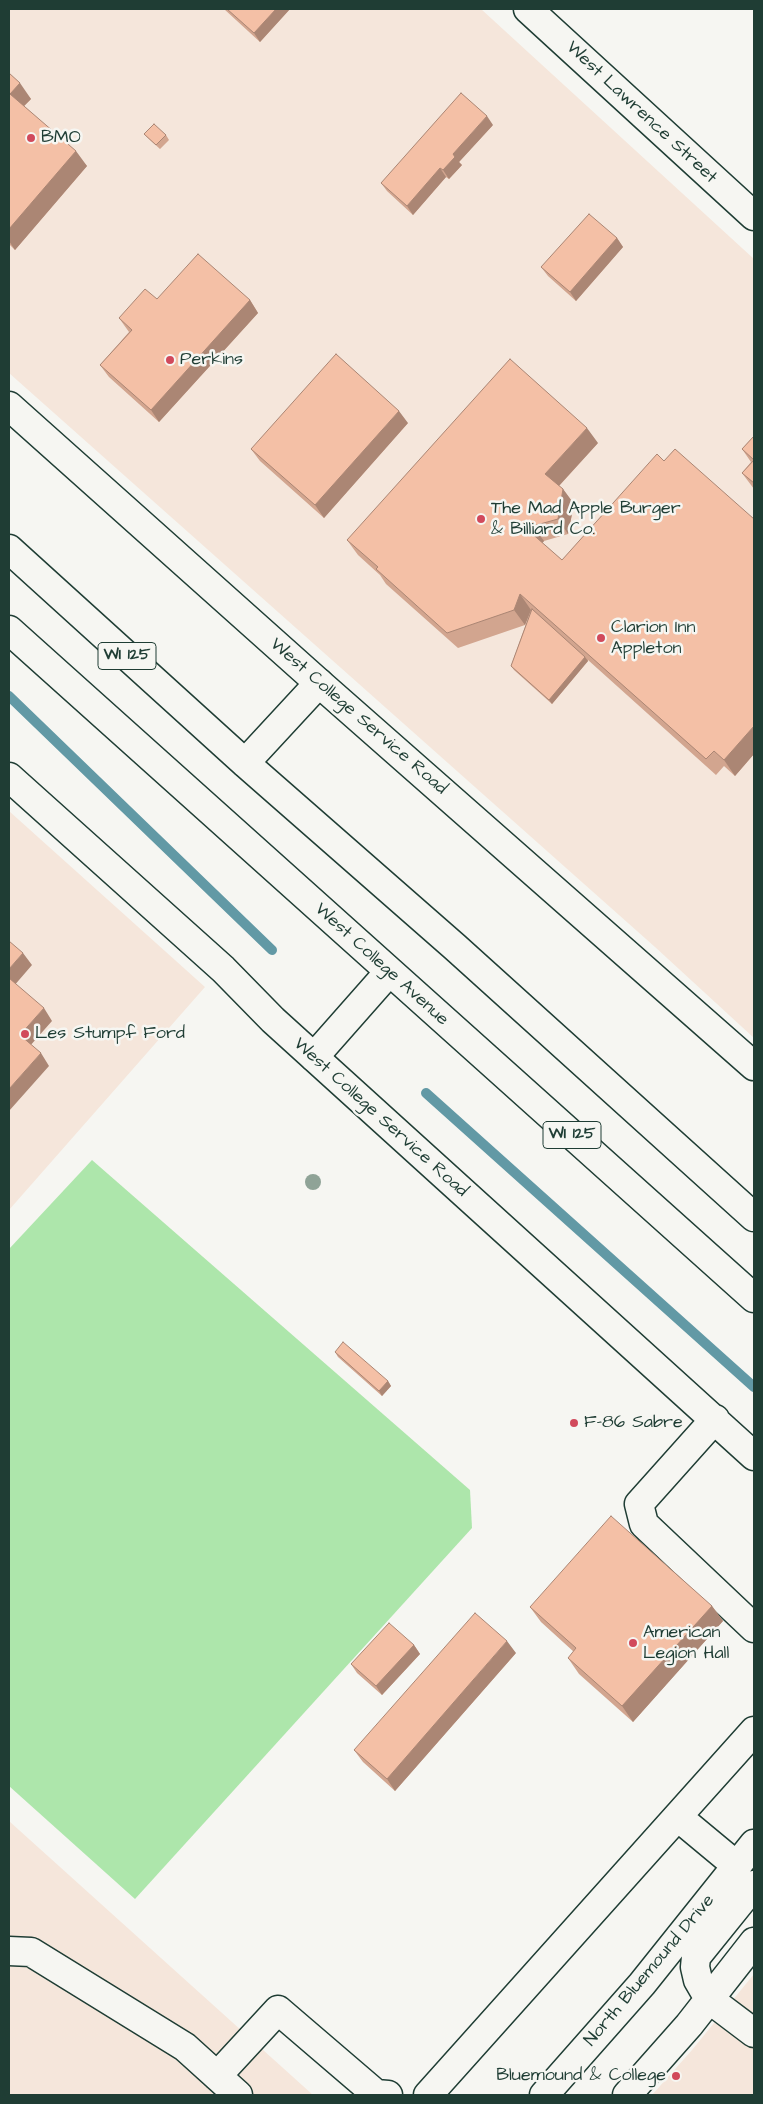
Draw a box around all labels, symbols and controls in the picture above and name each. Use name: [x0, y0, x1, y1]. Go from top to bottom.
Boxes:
street label: West Lawrence Street: [561, 37, 721, 189]
place label: BMO: [41, 127, 81, 149]
marker: BMO: [25, 132, 37, 144]
place label: Perkins: [180, 349, 243, 371]
marker: Perkins: [164, 354, 176, 366]
place label: The Mad Apple Burger & Billiard Co.: [491, 498, 681, 540]
marker: The Mad Apple Burger & Billiard Co.: [475, 513, 487, 525]
place label: Clarion Inn Appleton: [611, 617, 695, 660]
marker: Clarion Inn Appleton: [595, 632, 607, 644]
street label: West College Service Road: [265, 634, 451, 800]
road number: WI 125: [98, 642, 156, 669]
street label: West College Avenue: [309, 899, 453, 1031]
place label: Les Stumpf Ford: [35, 1023, 185, 1045]
marker: Les Stumpf Ford: [19, 1028, 31, 1040]
street label: West College Service Road: [288, 1034, 472, 1202]
road number: WI 125: [543, 1122, 601, 1148]
place label: F-86 Sabre: [584, 1412, 683, 1434]
marker: F-86 Sabre: [568, 1417, 580, 1429]
place label: American Legion Hall: [643, 1622, 729, 1665]
marker: American Legion Hall: [627, 1637, 639, 1649]
street label: North Bluemound Drive: [580, 1891, 720, 2051]
place label: Bluemound & College: [496, 2065, 666, 2087]
marker: Bluemound & College: [670, 2070, 682, 2082]

